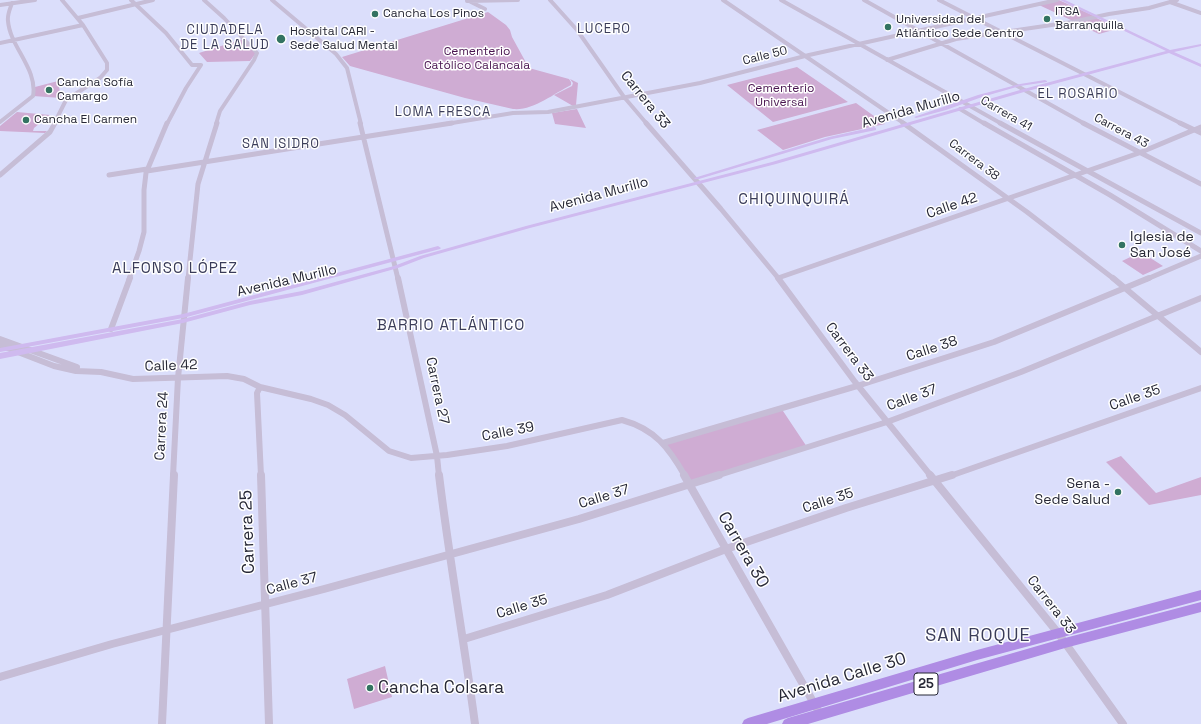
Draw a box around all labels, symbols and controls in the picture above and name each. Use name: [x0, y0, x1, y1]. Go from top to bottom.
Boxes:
place label: ITSA Barranquilla: [1055, 5, 1124, 33]
place label: Cancha Los Pinos: [383, 7, 484, 21]
marker: Cancha Los Pinos: [370, 9, 380, 19]
place label: Universidad del Atlántico Sede Centro: [896, 13, 1024, 41]
marker: ITSA Barranquilla: [1042, 14, 1052, 24]
district label: LUCERO: [577, 21, 631, 37]
district label: CIUDADELA DE LA SALUD: [180, 22, 270, 53]
marker: Universidad del Atlántico Sede Centro: [883, 22, 893, 32]
place label: Hospital CARI - Sede Salud Mental: [290, 25, 398, 53]
marker: Hospital CARI - Sede Salud Mental: [275, 33, 287, 45]
street label: Calle 50: [741, 44, 789, 68]
park label: Cementerio Católico Calancala: [424, 45, 530, 73]
street label: Carrera 33: [617, 68, 673, 132]
place label: Cancha Sofía Camargo: [57, 76, 133, 104]
park label: Cementerio Universal: [748, 82, 814, 110]
marker: Cancha Sofía Camargo: [44, 85, 54, 95]
district label: EL ROSARIO: [1038, 86, 1118, 102]
street label: Avenida Murillo: [860, 88, 962, 132]
street label: Carrera 41: [978, 93, 1034, 135]
district label: LOMA FRESCA: [395, 104, 491, 120]
street label: Carrera 43: [1091, 111, 1151, 151]
place label: Cancha El Carmen: [34, 113, 137, 127]
marker: Cancha El Carmen: [21, 115, 31, 125]
district label: SAN ISIDRO: [242, 136, 320, 152]
street label: Carrera 38: [946, 136, 1002, 184]
street label: Avenida Murillo: [548, 174, 650, 216]
street label: Calle 42: [924, 189, 980, 223]
district label: CHIQUINQUIRÁ: [738, 191, 850, 209]
place label: Iglesia de San José: [1130, 229, 1194, 262]
marker: Iglesia de San José: [1117, 240, 1127, 250]
district label: ALFONSO LÓPEZ: [112, 260, 238, 278]
street label: Avenida Murillo: [236, 261, 338, 301]
district label: BARRIO ATLÁNTICO: [377, 317, 525, 335]
street label: Carrera 33: [821, 319, 877, 385]
street label: Calle 38: [904, 333, 960, 365]
street label: Carrera 27: [422, 356, 452, 426]
street label: Calle 42: [144, 357, 198, 375]
street label: Calle 37: [885, 381, 939, 415]
street label: Calle 35: [1107, 381, 1163, 415]
street label: Carrera 24: [152, 391, 172, 461]
street label: Calle 39: [480, 419, 536, 445]
place label: Sena - Sede Salud: [1035, 476, 1110, 508]
street label: Calle 37: [577, 481, 631, 513]
street label: Calle 35: [800, 485, 856, 517]
marker: Sena - Sede Salud: [1113, 487, 1123, 497]
street label: Carrera 25: [236, 490, 260, 574]
street label: Carrera 30: [713, 508, 773, 592]
street label: Calle 37: [265, 569, 319, 599]
street label: Carrera 33: [1023, 573, 1079, 637]
street label: Calle 35: [494, 591, 550, 623]
district label: SAN ROQUE: [925, 625, 1031, 647]
street label: Avenida Calle 30: [775, 649, 909, 707]
road number: 25: [914, 673, 938, 695]
place label: Cancha Colsara: [378, 678, 504, 698]
marker: Cancha Colsara: [365, 683, 375, 693]

